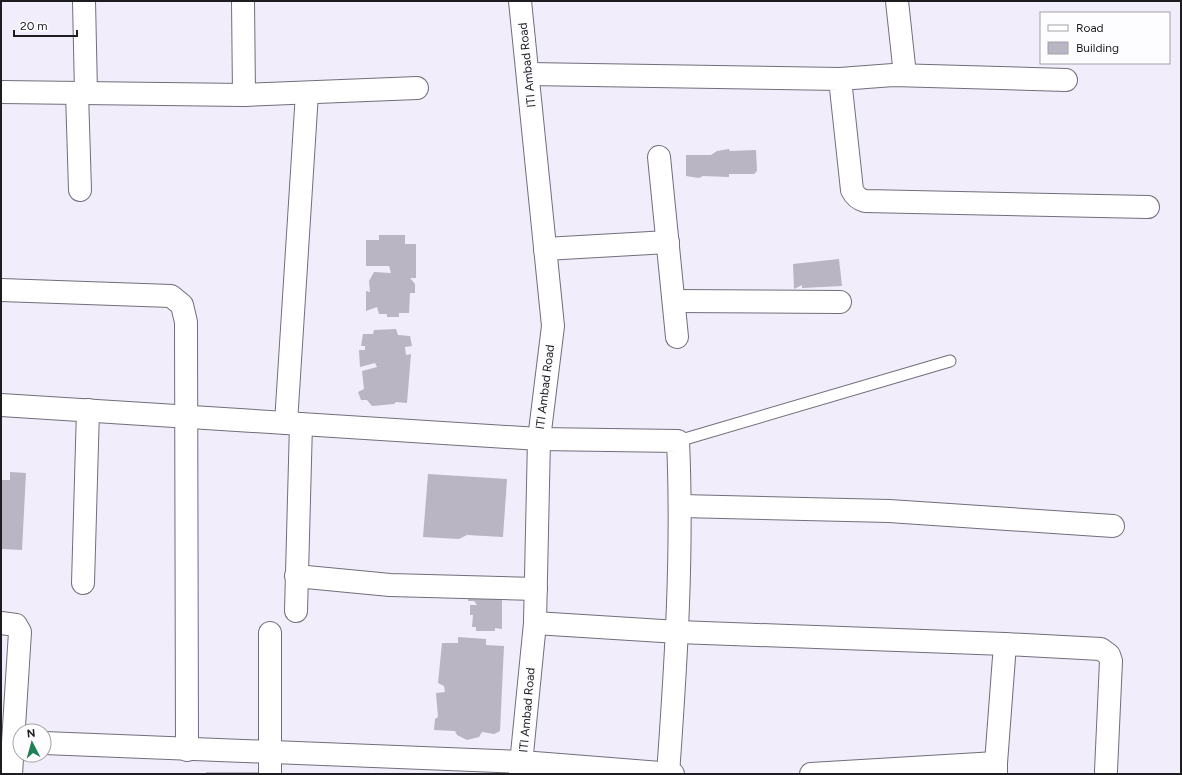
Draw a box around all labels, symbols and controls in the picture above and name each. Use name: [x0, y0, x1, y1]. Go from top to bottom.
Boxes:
scale bar: [14, 12, 77, 38]
legend: [1040, 12, 1170, 64]
text: 20 m: [20, 19, 48, 33]
text: Road: [1076, 21, 1104, 35]
street label: ITI Ambad Road: [516, 22, 538, 108]
text: Building: [1076, 41, 1119, 55]
street label: ITI Ambad Road: [533, 344, 557, 430]
street label: ITI Ambad Road: [516, 667, 538, 753]
north arrow: [12, 723, 52, 763]
text: N: [26, 727, 36, 740]

